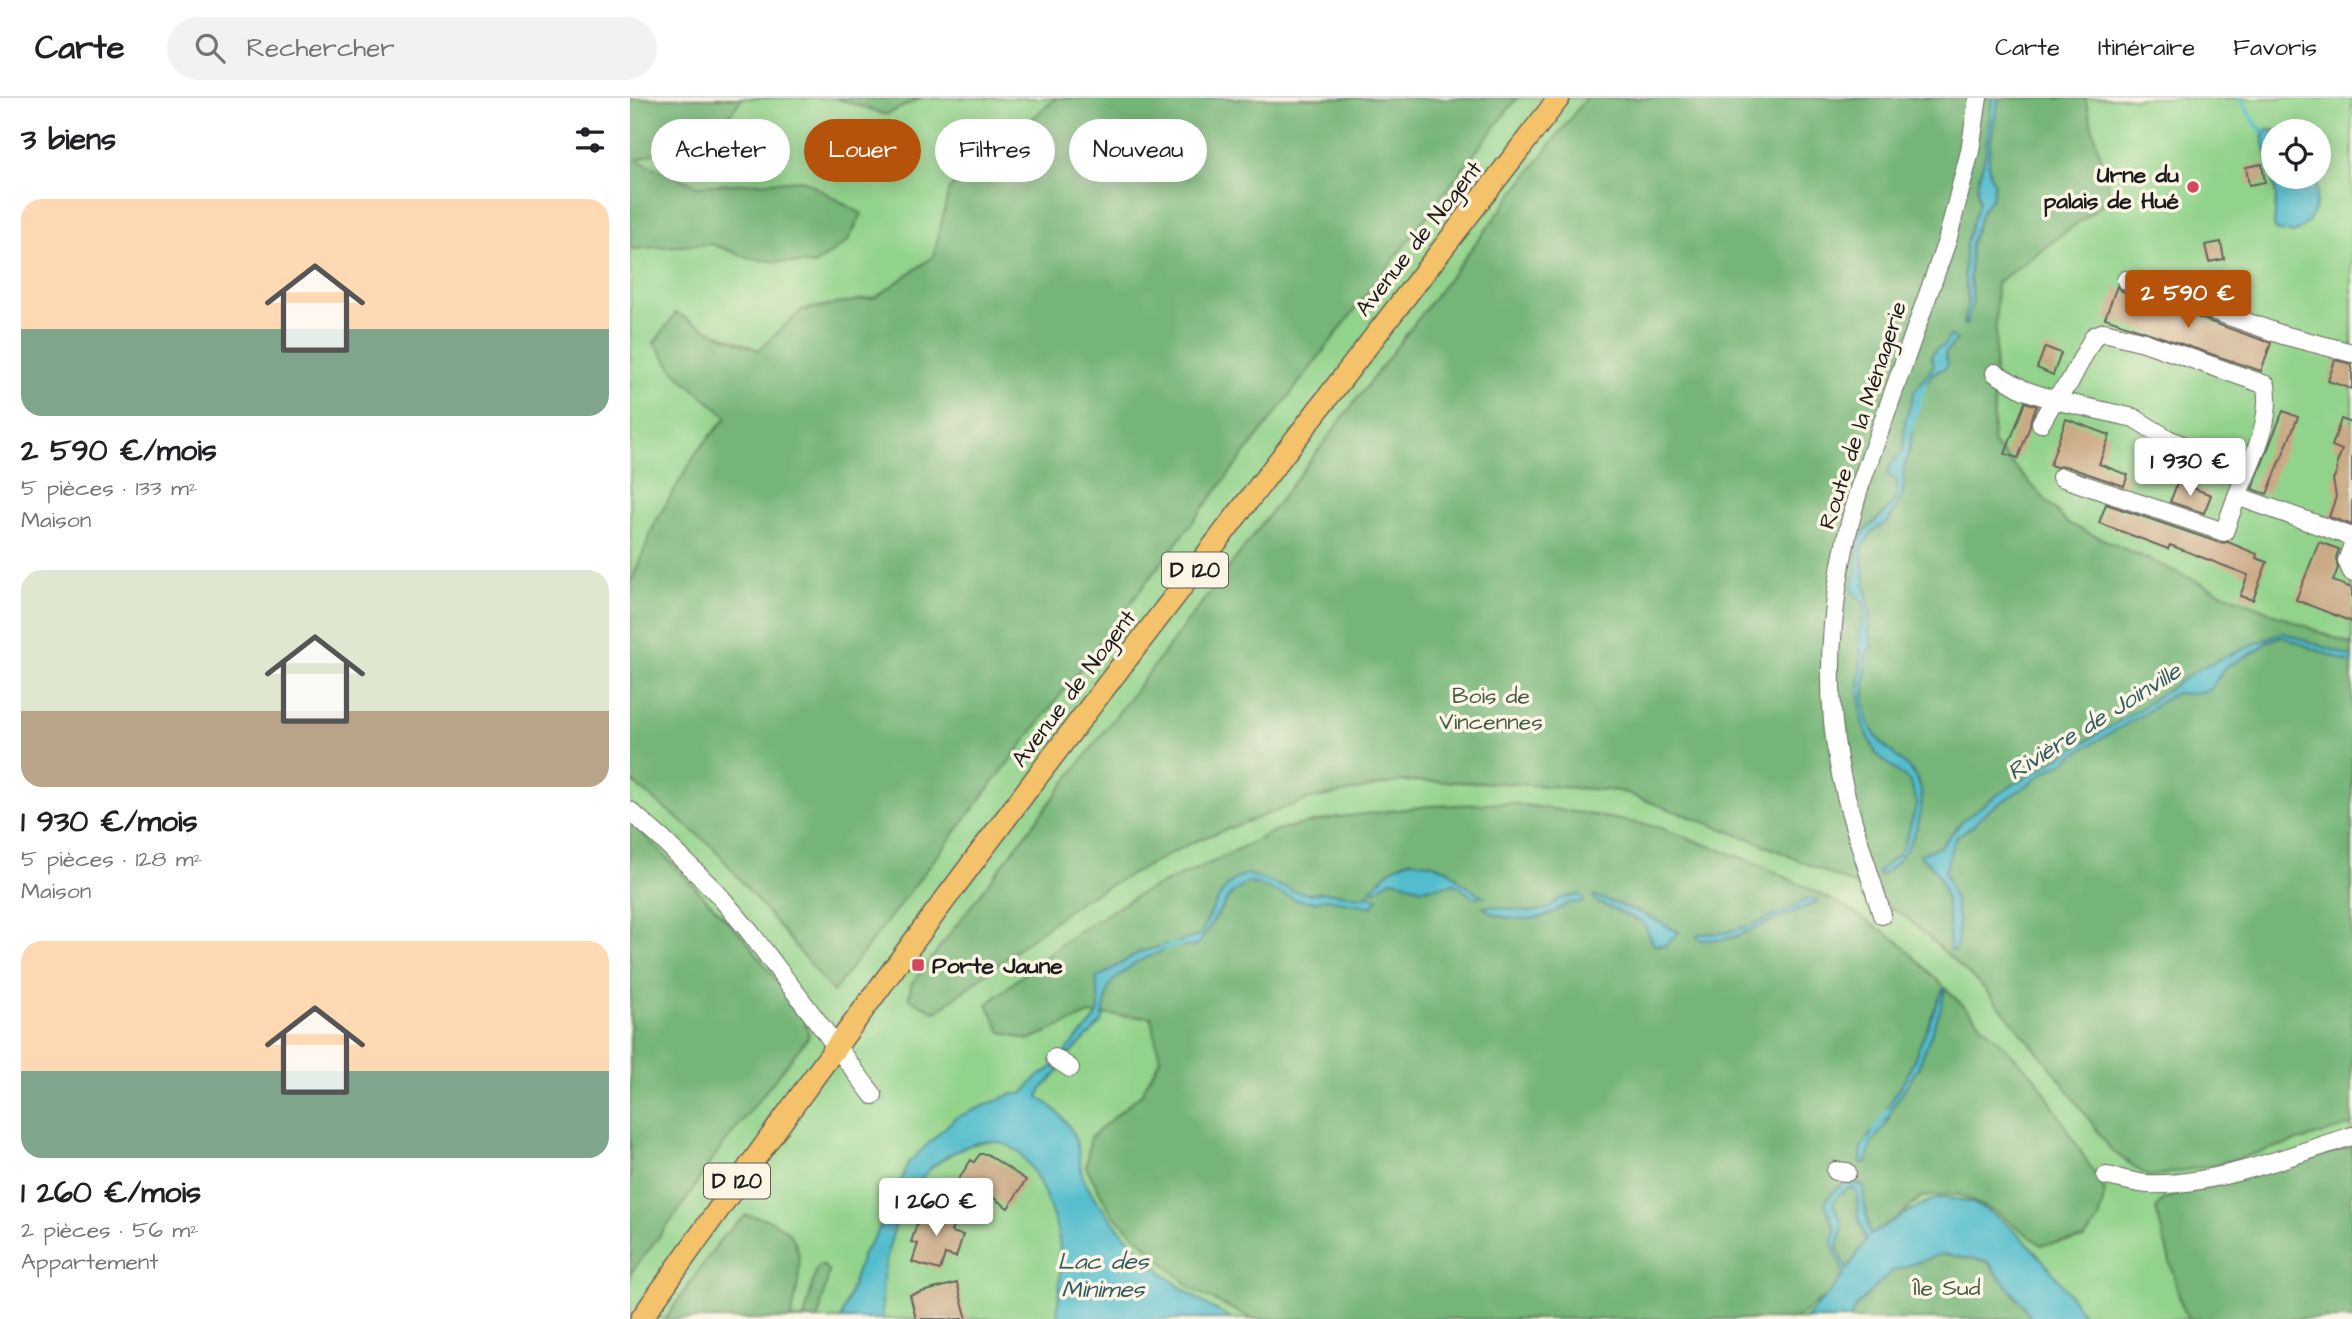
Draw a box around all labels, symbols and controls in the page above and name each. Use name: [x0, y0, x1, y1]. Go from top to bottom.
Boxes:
search box: [167, 17, 657, 80]
text: Carte: [35, 25, 125, 71]
icon: search: [191, 29, 229, 67]
text: Rechercher: [247, 30, 395, 66]
text: Carte: [1995, 31, 2060, 65]
text: Itinéraire: [2098, 31, 2195, 65]
text: Favoris: [2233, 31, 2317, 65]
text: 3 biens: [21, 119, 116, 161]
chip: Acheter: [651, 119, 790, 182]
chip: Louer: [804, 119, 921, 182]
chip: Filtres: [935, 119, 1055, 182]
chip: Nouveau: [1069, 119, 1207, 182]
map controls: [2261, 119, 2331, 189]
button: locate: [2261, 119, 2331, 189]
icon: filters: [571, 121, 609, 159]
street label: Avenue de Nogent: [1348, 153, 1491, 324]
place label: Urne du palais de Hué: [2043, 159, 2180, 217]
marker: Urne du palais de Hué: [2185, 179, 2201, 195]
icon: home: [252, 245, 378, 371]
pin: 2 590 €: [2123, 271, 2253, 330]
text: 2 590 €: [2141, 277, 2235, 309]
street label: Route de la Ménagerie: [1811, 297, 1916, 534]
text: 2 590 €/mois: [21, 430, 217, 472]
pin: 1 930 €: [2125, 438, 2255, 498]
text: 1 930 €: [2151, 445, 2229, 477]
text: 5 pièces · 133 m²: [21, 472, 198, 504]
text: Maison: [21, 504, 91, 536]
road number: D 120: [1162, 552, 1228, 588]
street label: Avenue de Nogent: [1004, 603, 1145, 775]
icon: home: [252, 616, 378, 742]
water label: Rivière de Joinville: [2001, 654, 2189, 789]
park label: Bois de Vincennes: [1439, 680, 1543, 738]
text: 1 930 €/mois: [21, 801, 197, 843]
text: 5 pièces · 128 m²: [21, 843, 202, 875]
text: Maison: [21, 875, 91, 907]
place label: Porte Jaune: [932, 950, 1063, 982]
marker: Porte Jaune: [910, 957, 926, 973]
icon: home: [252, 987, 378, 1113]
road number: D 120: [704, 1164, 770, 1198]
text: 1 260 €/mois: [21, 1172, 201, 1214]
pin: 1 260 €: [871, 1178, 1001, 1238]
text: 1 260 €: [895, 1185, 977, 1217]
text: 2 pièces · 56 m²: [21, 1214, 199, 1246]
water label: Lac des Minimes: [1058, 1245, 1150, 1307]
text: Appartement: [21, 1246, 159, 1278]
park label: Île Sud: [1911, 1272, 1981, 1304]

